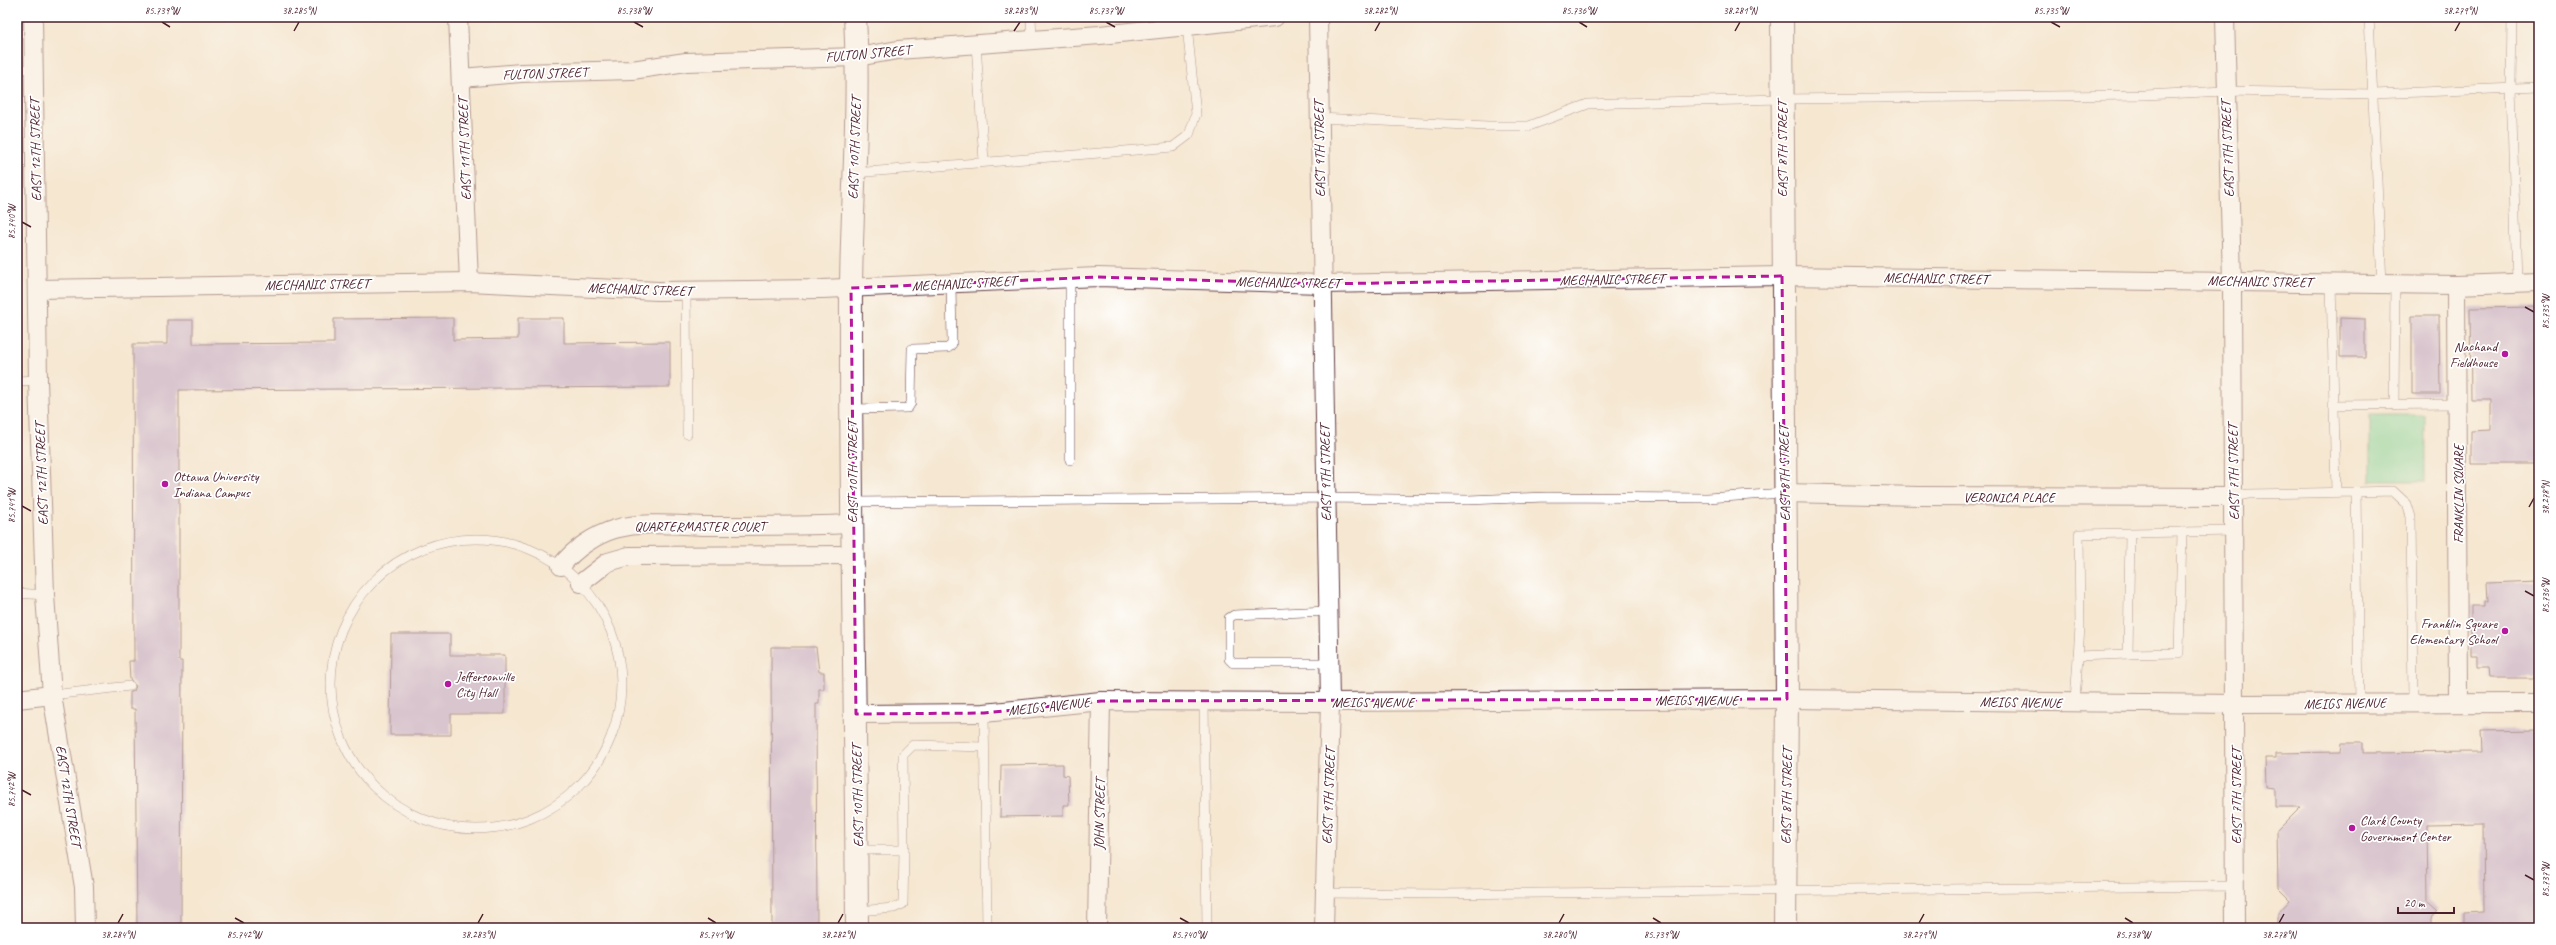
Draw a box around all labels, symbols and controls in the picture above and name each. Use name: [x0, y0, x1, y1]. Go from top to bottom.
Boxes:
text: 85.739°W: [145, 4, 181, 17]
text: 38.285°N: [282, 4, 318, 17]
text: 85.738°W: [617, 4, 653, 17]
text: 38.283°N: [1003, 4, 1039, 17]
text: 85.737°W: [1089, 4, 1125, 17]
text: 38.282°N: [1363, 4, 1399, 17]
text: 85.736°W: [1562, 4, 1598, 17]
text: 38.281°N: [1723, 4, 1759, 17]
text: 85.735°W: [2034, 4, 2070, 17]
text: 38.279°N: [2443, 4, 2479, 17]
street label: FULTON STREET: [825, 41, 915, 66]
street label: FULTON STREET: [502, 63, 591, 83]
street label: EAST 10TH STREET: [844, 93, 865, 200]
street label: EAST 11TH STREET: [454, 94, 475, 201]
street label: EAST 12TH STREET: [26, 95, 45, 201]
street label: EAST 9TH STREET: [1310, 97, 1329, 197]
street label: EAST 8TH STREET: [1774, 97, 1791, 197]
street label: EAST 7TH STREET: [2217, 97, 2238, 197]
text: 85.740°W: [5, 203, 18, 239]
street label: MECHANIC STREET: [1884, 269, 1992, 288]
street label: MECHANIC STREET: [1560, 270, 1668, 289]
street label: MECHANIC STREET: [911, 272, 1020, 295]
street label: MECHANIC STREET: [2208, 272, 2316, 291]
street label: MECHANIC STREET: [1236, 273, 1344, 292]
street label: MECHANIC STREET: [265, 275, 373, 294]
street label: MECHANIC STREET: [587, 279, 696, 300]
text: 85.735°W: [2539, 293, 2552, 329]
place label: Nachand Fieldhouse: [2450, 338, 2499, 371]
marker: Nachand Fieldhouse: [2500, 349, 2510, 359]
street label: EAST 10TH STREET: [844, 417, 861, 523]
street label: EAST 12TH STREET: [31, 419, 52, 526]
street label: EAST 7TH STREET: [2224, 420, 2243, 520]
street label: EAST 9TH STREET: [1316, 421, 1335, 521]
street label: EAST 8TH STREET: [1775, 421, 1794, 521]
street label: FRANKLIN SQUARE: [2450, 442, 2467, 544]
place label: Ottawa University Indiana Campus: [173, 468, 260, 501]
marker: Ottawa University Indiana Campus: [160, 479, 170, 489]
text: 38.278°N: [2539, 479, 2552, 515]
text: 85.741°W: [5, 487, 18, 523]
street label: VERONICA PLACE: [1963, 489, 2057, 506]
street label: QUARTERMASTER COURT: [635, 518, 769, 535]
text: 85.736°W: [2539, 577, 2552, 613]
place label: Franklin Square Elementary School: [2410, 615, 2500, 648]
marker: Franklin Square Elementary School: [2500, 626, 2510, 636]
place label: Jeffersonville City Hall: [455, 668, 515, 701]
marker: Jeffersonville City Hall: [443, 679, 453, 689]
street label: MEIGS AVENUE: [1656, 692, 1740, 709]
street label: MEIGS AVENUE: [1980, 693, 2065, 712]
street label: MEIGS AVENUE: [1007, 694, 1093, 719]
street label: MEIGS AVENUE: [1332, 694, 1416, 711]
street label: MEIGS AVENUE: [2304, 694, 2389, 713]
street label: EAST 10TH STREET: [848, 741, 867, 847]
street label: EAST 12TH STREET: [52, 744, 85, 852]
street label: EAST 9TH STREET: [1318, 744, 1339, 844]
street label: EAST 8TH STREET: [1777, 744, 1796, 844]
street label: EAST 7TH STREET: [2228, 744, 2245, 844]
text: 85.742°W: [5, 771, 18, 807]
street label: JOHN STREET: [1090, 775, 1109, 851]
place label: Clark County Government Center: [2360, 812, 2452, 845]
marker: Clark County Government Center: [2347, 823, 2357, 833]
text: 85.737°W: [2539, 861, 2552, 897]
scale bar: [2398, 889, 2454, 915]
text: 20 m: [2404, 895, 2426, 911]
text: 38.284°N: [101, 928, 137, 941]
text: 85.742°W: [227, 928, 263, 941]
text: 38.283°N: [461, 928, 497, 941]
text: 85.741°W: [699, 928, 735, 941]
text: 38.282°N: [821, 928, 857, 941]
text: 85.740°W: [1172, 928, 1208, 941]
text: 38.280°N: [1542, 928, 1578, 941]
text: 85.739°W: [1644, 928, 1680, 941]
text: 38.279°N: [1902, 928, 1938, 941]
text: 85.738°W: [2116, 928, 2152, 941]
text: 38.278°N: [2262, 928, 2298, 941]

